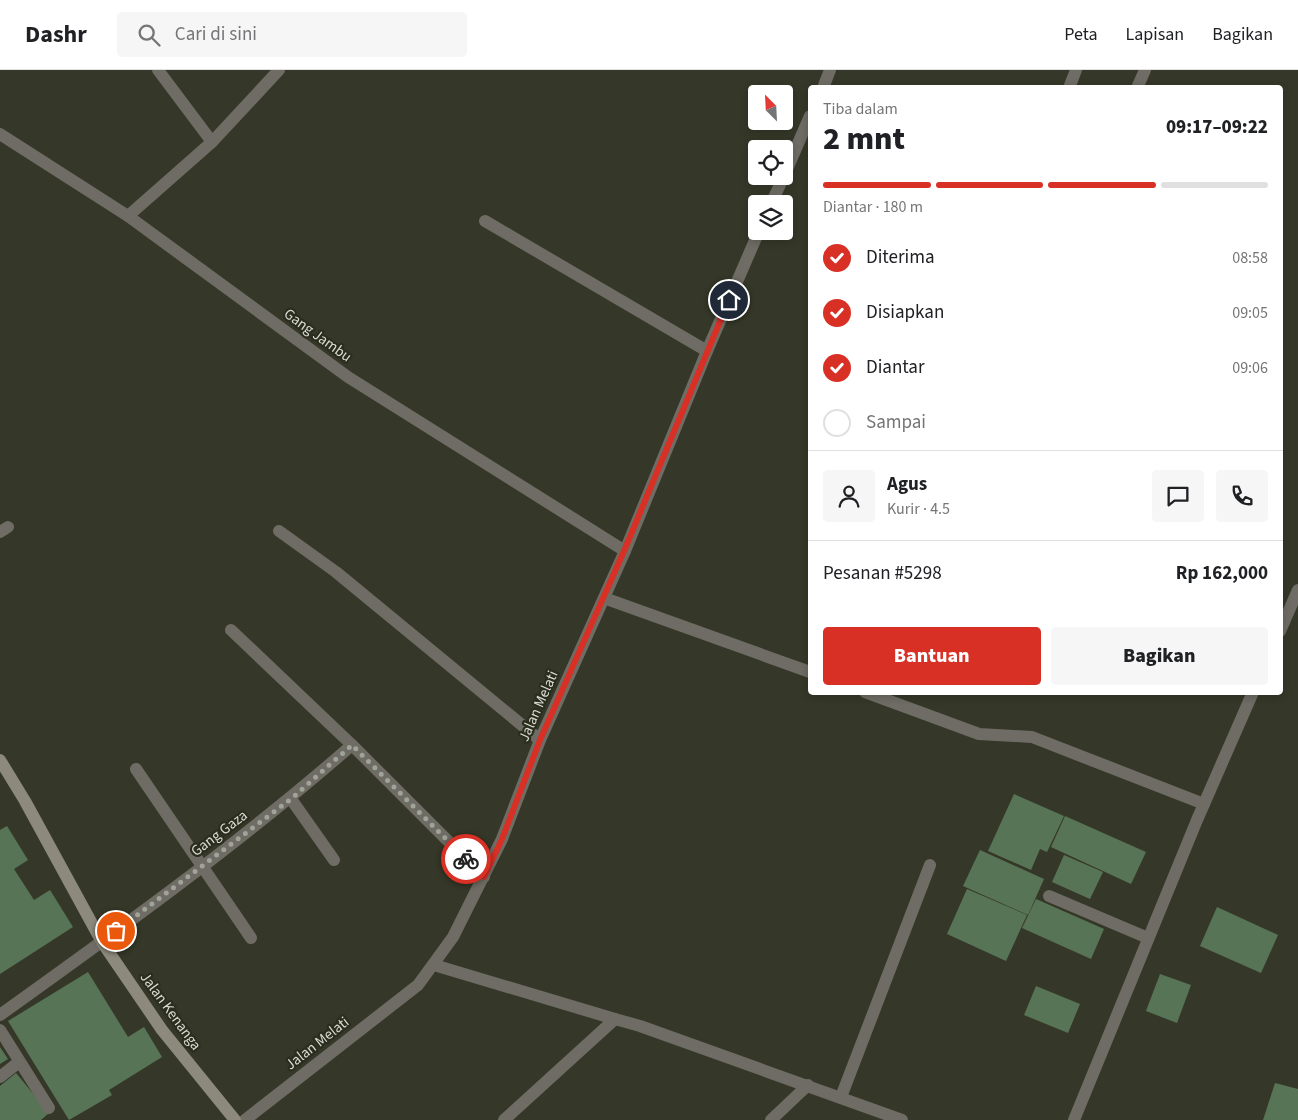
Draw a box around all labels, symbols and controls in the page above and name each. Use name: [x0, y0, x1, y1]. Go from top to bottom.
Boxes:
search box: [117, 12, 467, 57]
text: Dashr: [25, 17, 87, 52]
icon: search: [135, 21, 163, 49]
text: Cari di sini: [175, 21, 257, 48]
text: Peta: [1064, 22, 1097, 47]
text: Lapisan: [1125, 22, 1184, 47]
text: Bagikan: [1212, 22, 1273, 47]
north arrow: [748, 85, 792, 130]
map controls: [748, 85, 793, 240]
text: Tiba dalam: [823, 98, 898, 120]
text: 09:17–09:22: [1166, 114, 1268, 141]
text: 2 mnt: [823, 116, 905, 162]
button: locate: [748, 140, 793, 185]
button: layers: [748, 195, 793, 240]
text: Diantar · 180 m: [823, 196, 923, 218]
icon: check: [823, 244, 851, 272]
text: Diterima: [866, 244, 935, 271]
text: 08:58: [1232, 247, 1268, 269]
pin: [708, 279, 750, 321]
icon: home: [715, 286, 743, 314]
icon: check: [823, 299, 851, 327]
text: Disiapkan: [866, 299, 944, 326]
text: 09:05: [1232, 302, 1268, 324]
street label: Gang Jambu: [279, 304, 356, 367]
icon: check: [823, 354, 851, 382]
text: Diantar: [866, 354, 925, 381]
text: 09:06: [1232, 357, 1268, 379]
text: Sampai: [866, 409, 926, 436]
button: person: [823, 470, 875, 522]
button: chat: [1152, 470, 1204, 522]
button: phone: [1216, 470, 1268, 522]
text: Agus: [887, 471, 927, 498]
text: Kurir · 4.5: [887, 498, 950, 520]
text: Pesanan #5298: [823, 560, 942, 587]
text: Rp 162,000: [1176, 560, 1268, 587]
button: Bantuan: [823, 627, 1041, 685]
button: Bagikan: [1051, 627, 1268, 685]
street label: Jalan Melati: [513, 667, 563, 745]
street label: Gang Gaza: [187, 805, 252, 862]
courier: [441, 834, 491, 884]
icon: bike: [452, 845, 480, 873]
pin: [95, 910, 137, 952]
icon: bag: [102, 917, 130, 945]
street label: Jalan Kenanga: [135, 968, 206, 1055]
street label: Jalan Melati: [281, 1012, 354, 1075]

